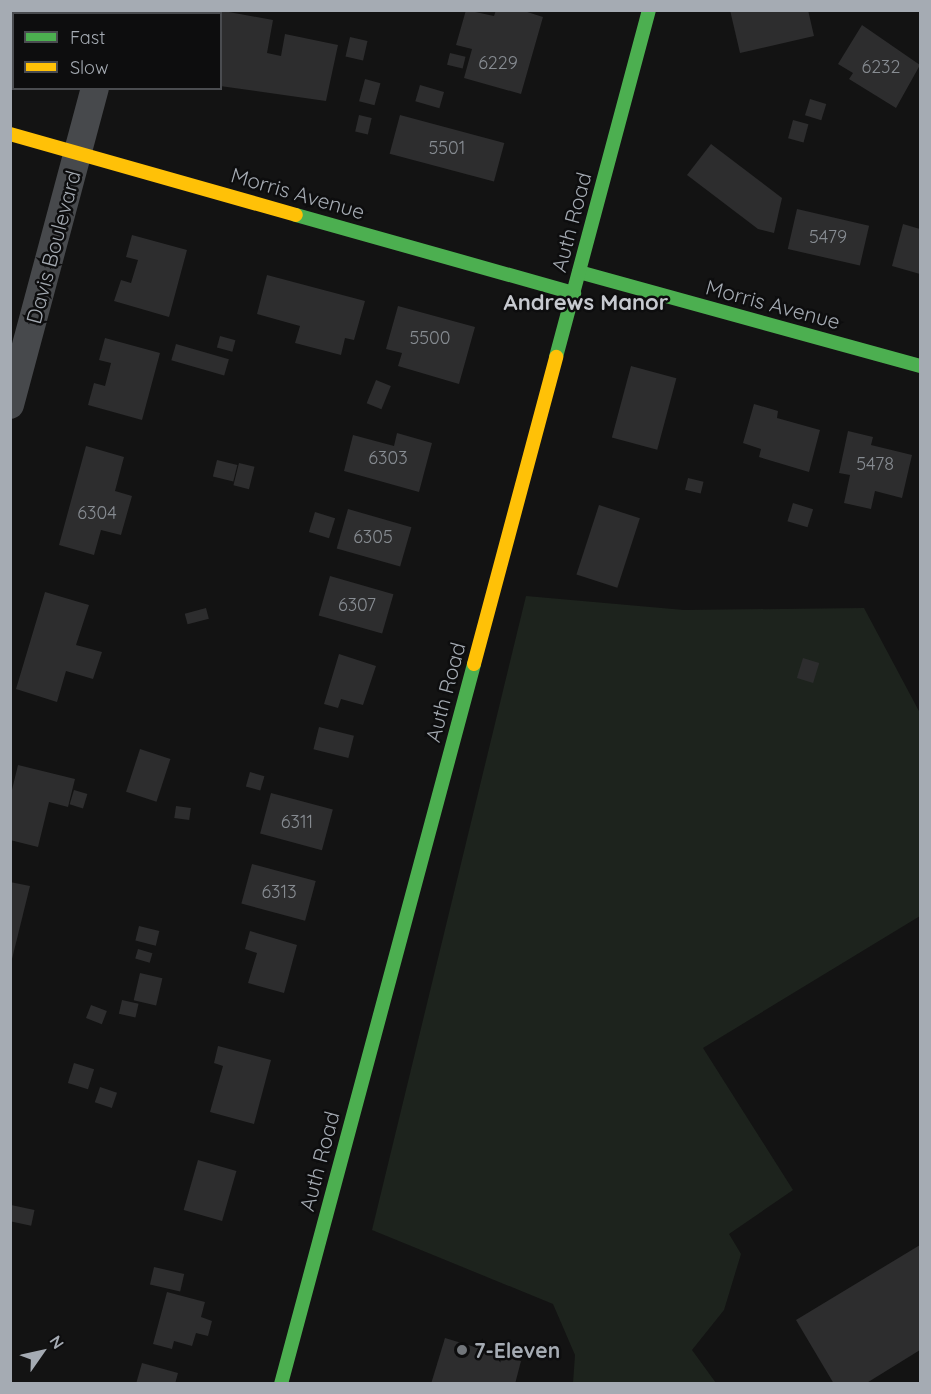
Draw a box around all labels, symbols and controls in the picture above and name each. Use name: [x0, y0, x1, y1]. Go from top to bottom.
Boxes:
legend: [12, 12, 222, 90]
text: Fast: [70, 26, 105, 49]
house number: 6229: [478, 52, 518, 74]
text: Slow: [70, 56, 108, 79]
house number: 6232: [861, 56, 901, 78]
house number: 5501: [429, 137, 465, 159]
street label: Morris Avenue: [228, 162, 368, 224]
street label: Davis Boulevard: [20, 168, 86, 326]
street label: Auth Road: [546, 169, 596, 275]
house number: 5479: [809, 226, 847, 248]
street label: Morris Avenue: [703, 274, 843, 334]
district label: Andrews Manor: [504, 290, 668, 316]
house number: 5500: [409, 327, 451, 349]
house number: 6303: [368, 447, 408, 469]
house number: 5478: [856, 453, 894, 475]
house number: 6304: [77, 502, 117, 524]
house number: 6305: [353, 526, 393, 548]
house number: 6307: [338, 594, 376, 616]
street label: Auth Road: [420, 639, 470, 745]
house number: 6311: [281, 811, 313, 833]
house number: 6313: [261, 881, 297, 903]
street label: Auth Road: [294, 1108, 344, 1214]
north arrow: [12, 1322, 72, 1382]
text: N: [45, 1331, 68, 1352]
place label: 7-Eleven: [474, 1337, 560, 1363]
marker: 7-Eleven: [455, 1343, 469, 1357]

